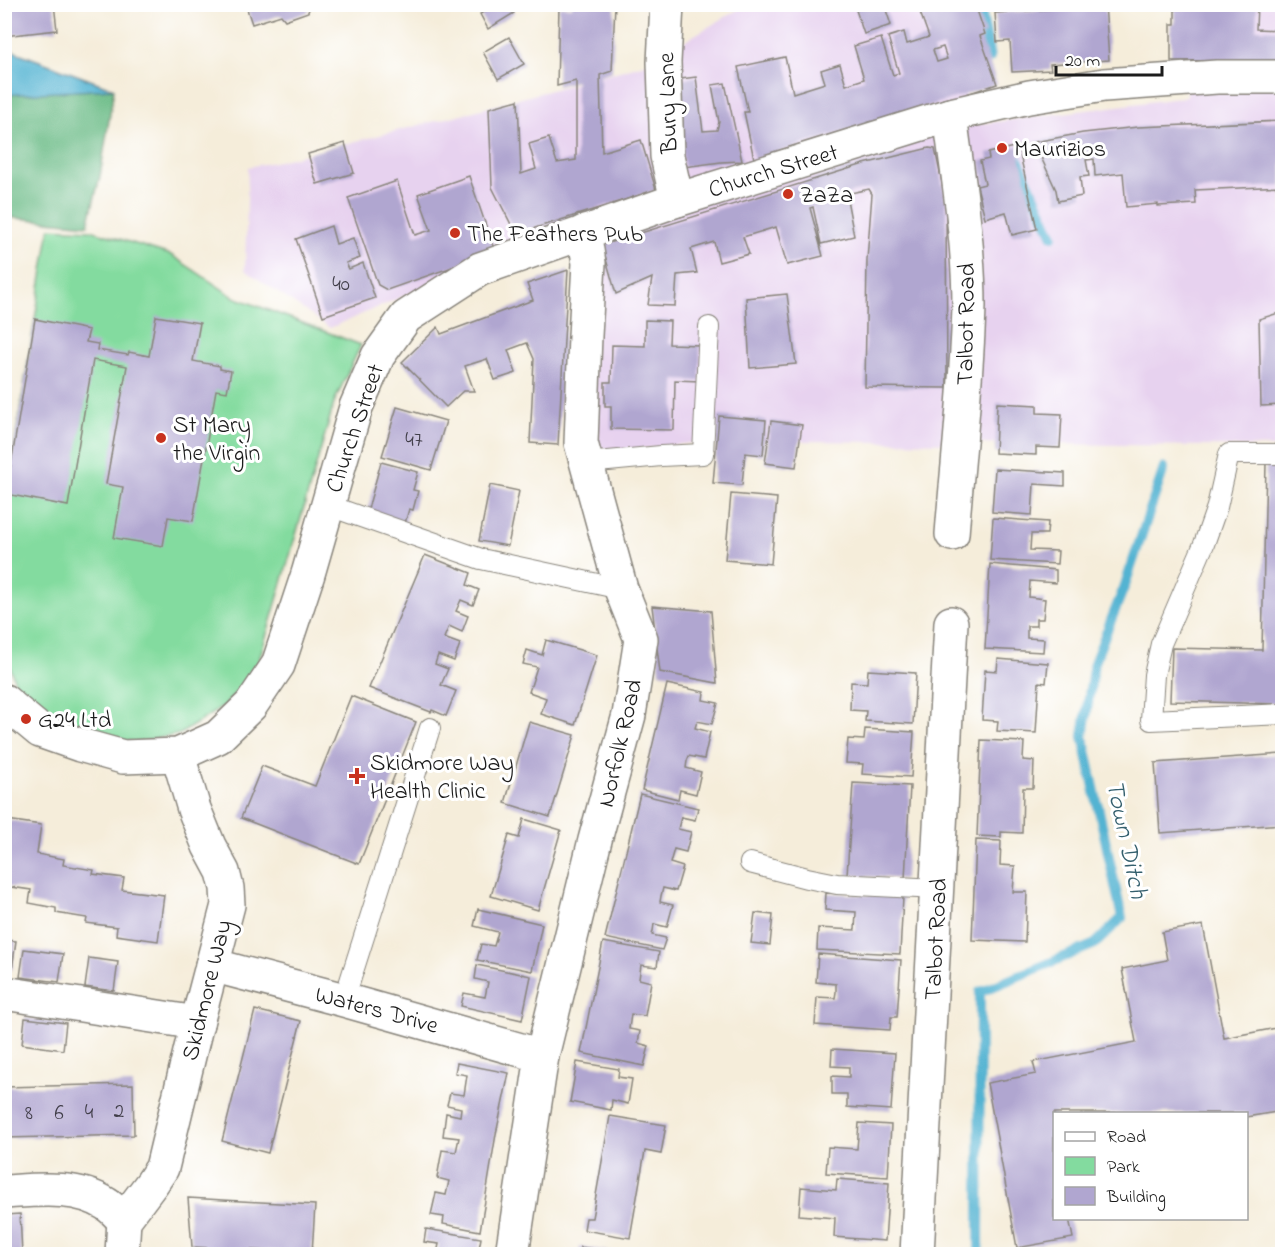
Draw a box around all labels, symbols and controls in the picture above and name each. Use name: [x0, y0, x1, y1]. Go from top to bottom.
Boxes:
scale bar: [1056, 39, 1162, 77]
text: 20 m: [1065, 49, 1100, 75]
street label: Bury Lane: [650, 52, 690, 155]
place label: Maurizios: [1014, 133, 1106, 168]
street label: Church Street: [704, 136, 843, 209]
marker: Maurizios: [995, 141, 1009, 155]
place label: ZaZa: [800, 179, 853, 214]
marker: ZaZa: [781, 187, 795, 201]
place label: The Feathers Pub: [467, 218, 643, 253]
marker: The Feathers Pub: [448, 226, 462, 240]
street label: Talbot Road: [949, 262, 986, 385]
house number: 40: [332, 270, 350, 300]
street label: Church Street: [318, 360, 395, 498]
place label: St Mary the Virgin: [173, 409, 260, 472]
house number: 47: [405, 426, 423, 456]
marker: St Mary the Virgin: [154, 431, 168, 445]
street label: Norfolk Road: [590, 676, 653, 811]
place label: G24 Ltd: [38, 704, 112, 739]
marker: G24 Ltd: [19, 712, 33, 726]
place label: Skidmore Way Health Clinic: [370, 747, 514, 810]
marker: Skidmore Way Health Clinic: [348, 767, 366, 785]
water label: Town Ditch: [1094, 777, 1156, 903]
street label: Talbot Road: [917, 877, 958, 1001]
street label: Skidmore Way: [174, 917, 244, 1065]
street label: Waters Drive: [311, 978, 442, 1045]
house number: 2: [114, 1097, 124, 1127]
house number: 4: [85, 1098, 94, 1128]
house number: 8: [25, 1099, 33, 1129]
house number: 6: [54, 1099, 64, 1129]
legend: [1053, 1112, 1248, 1220]
text: Road: [1107, 1125, 1146, 1151]
text: Park: [1107, 1155, 1140, 1181]
text: Building: [1106, 1185, 1166, 1212]

